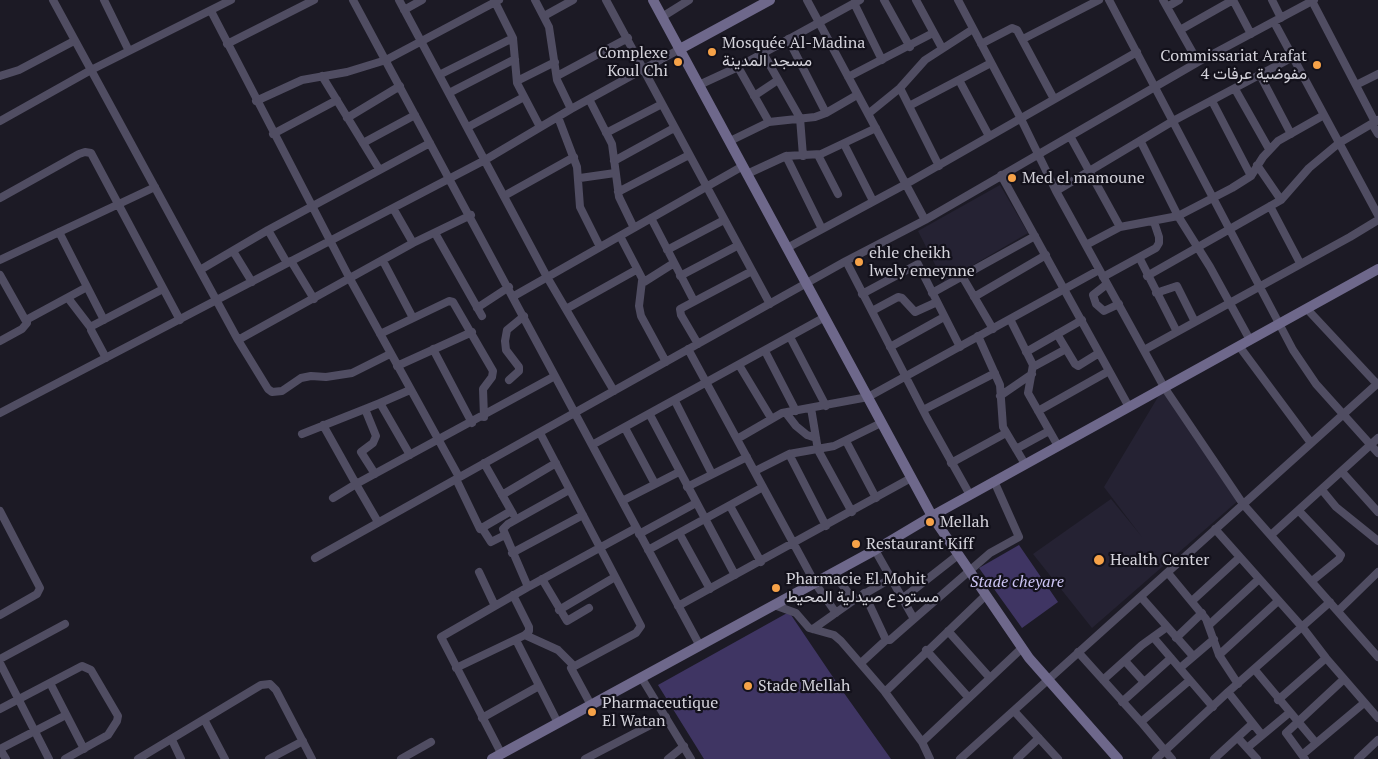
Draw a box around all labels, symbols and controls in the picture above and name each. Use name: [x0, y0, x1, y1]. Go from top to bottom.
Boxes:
place label: Mosquée Al-Madina مسجد المدينة: [722, 33, 865, 71]
place label: Complexe Koul Chi: [598, 43, 668, 81]
marker: Mosquée Al-Madina مسجد المدينة: [706, 46, 718, 58]
place label: Commissariat Arafat 4 مفوضية عرفات: [1160, 46, 1307, 84]
marker: Complexe Koul Chi: [672, 56, 684, 68]
marker: Commissariat Arafat 4 مفوضية عرفات: [1311, 59, 1323, 71]
place label: Med el mamoune: [1022, 168, 1145, 188]
marker: Med el mamoune: [1006, 172, 1018, 184]
place label: ehle cheikh lwely emeynne: [869, 243, 975, 281]
marker: ehle cheikh lwely emeynne: [853, 256, 865, 268]
place label: Mellah: [940, 512, 989, 532]
marker: Mellah: [924, 516, 936, 528]
place label: Restaurant Kiff: [866, 534, 974, 554]
marker: Restaurant Kiff: [850, 538, 862, 550]
place label: Health Center: [1110, 550, 1209, 570]
marker: Health Center: [1092, 553, 1106, 567]
place label: Pharmacie El Mohit مستودع صيدلية المحيط: [786, 569, 939, 607]
park label: Stade cheyare: [970, 572, 1064, 592]
marker: Pharmacie El Mohit مستودع صيدلية المحيط: [770, 582, 782, 594]
place label: Stade Mellah: [758, 676, 850, 696]
marker: Stade Mellah: [742, 680, 754, 692]
place label: Pharmaceutique El Watan: [602, 693, 718, 731]
marker: Pharmaceutique El Watan: [586, 706, 598, 718]

